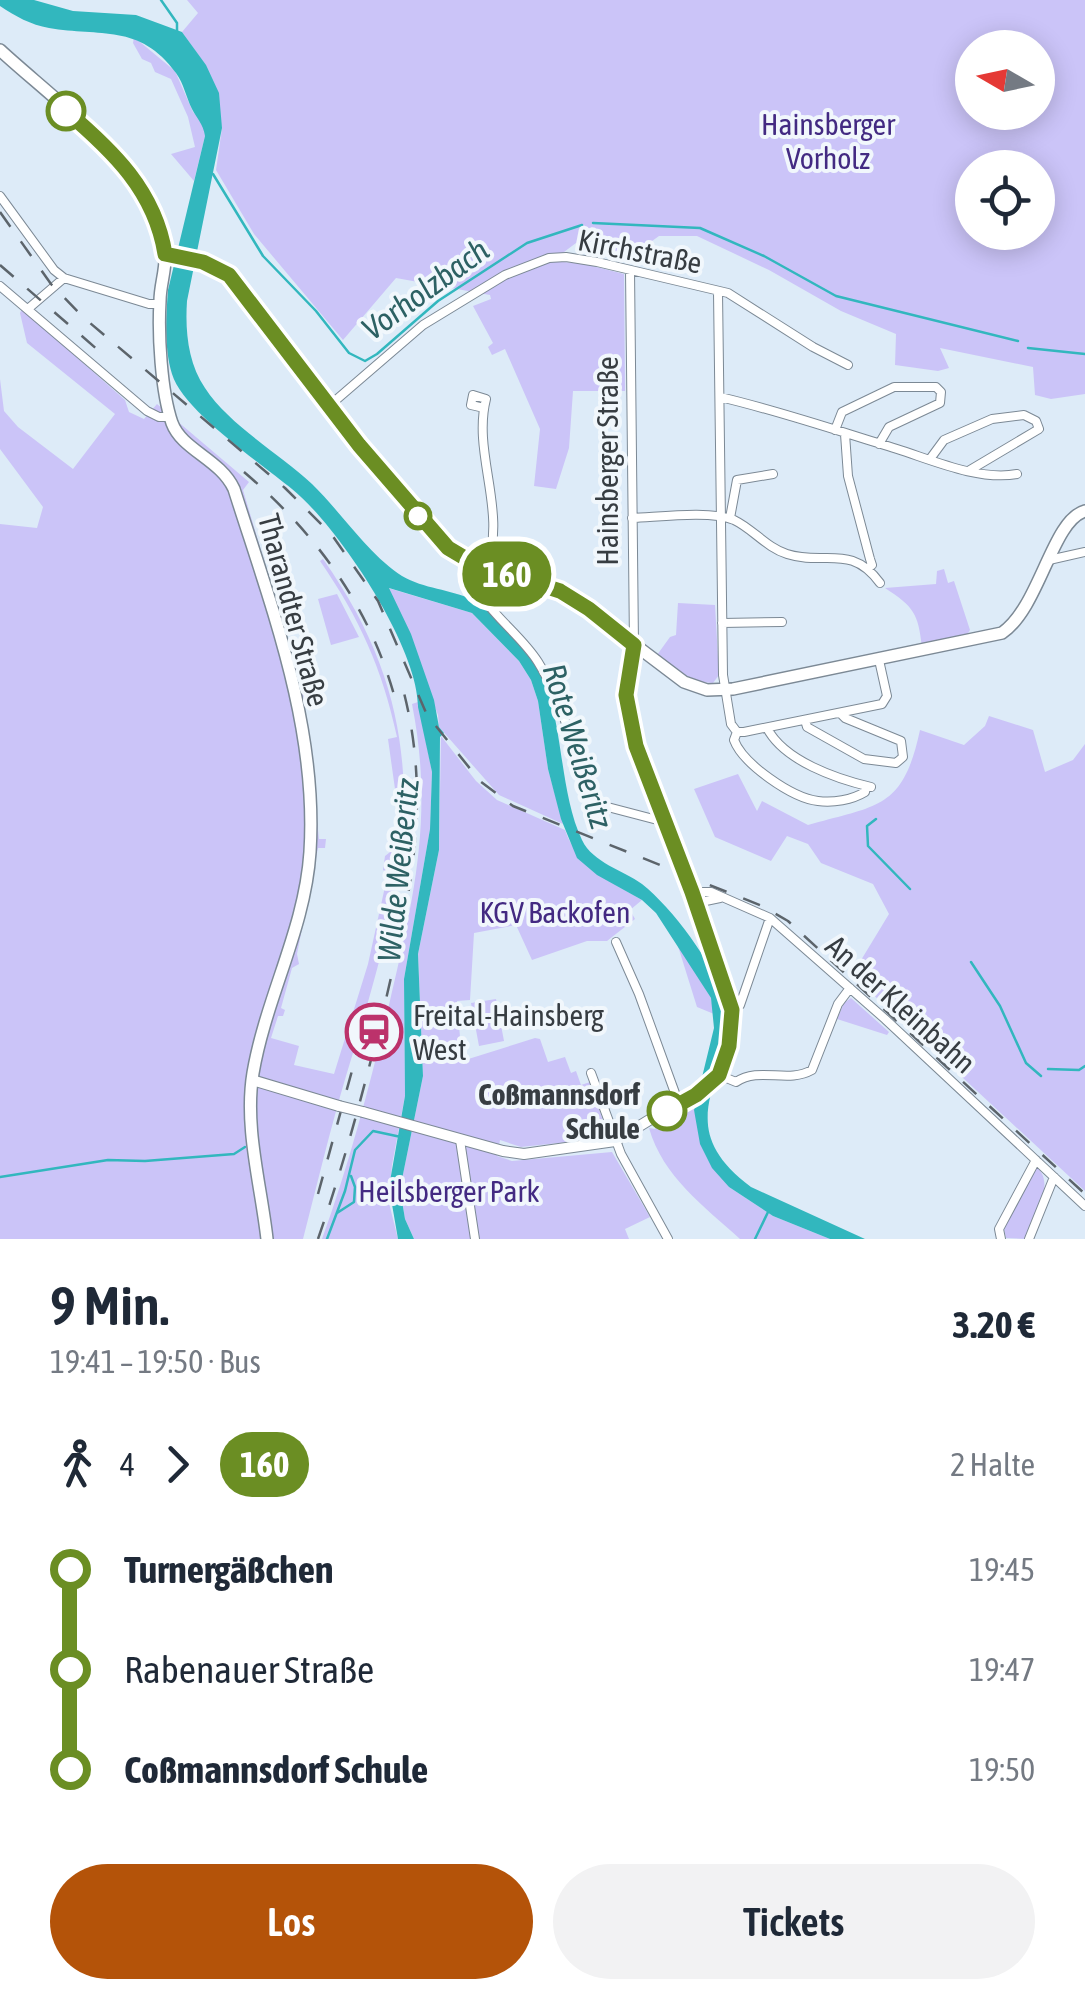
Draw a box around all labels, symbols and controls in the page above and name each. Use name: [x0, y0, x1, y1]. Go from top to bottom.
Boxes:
north arrow: [955, 30, 1055, 130]
map controls: [955, 30, 1055, 250]
unlabelled marker: [47, 92, 85, 130]
park label: Hainsberger Vorholz: [761, 107, 896, 175]
button: locate: [955, 150, 1055, 250]
street label: Kirchstraße: [575, 222, 705, 280]
water label: Vorholzbach: [355, 231, 495, 347]
street label: Hainsberger Straße: [590, 356, 624, 566]
unlabelled marker: [405, 503, 431, 529]
street label: Tharandter Straße: [252, 510, 336, 710]
line badge: 160: [450, 542, 564, 606]
text: 160: [482, 554, 532, 594]
water label: Rote Weißeritz: [535, 659, 621, 833]
water label: Wilde Weißeritz: [370, 776, 426, 963]
park label: KGV Backofen: [480, 895, 630, 929]
street label: An der Kleinbahn: [819, 928, 983, 1080]
place label: Freital-Hainsberg West: [413, 998, 604, 1066]
station icon: Freital-Hainsberg West: [344, 1002, 404, 1062]
place label: Coßmannsdorf Schule: [478, 1077, 641, 1145]
marker: Coßmannsdorf Schule: [648, 1092, 686, 1130]
park label: Heilsberger Park: [358, 1174, 540, 1208]
text: 9 Min.: [50, 1274, 169, 1337]
text: 3.20 €: [952, 1303, 1035, 1346]
text: 19:41 – 19:50 · Bus: [50, 1343, 261, 1380]
icon: walk: [50, 1437, 105, 1492]
icon: forward: [150, 1437, 205, 1492]
text: 160: [240, 1444, 289, 1484]
text: 4: [120, 1446, 135, 1483]
text: 2 Halte: [950, 1446, 1035, 1483]
text: Turnergäßchen: [124, 1548, 333, 1591]
text: 19:45: [969, 1551, 1035, 1588]
text: Rabenauer Straße: [124, 1648, 374, 1691]
text: 19:47: [969, 1651, 1035, 1688]
text: Coßmannsdorf Schule: [124, 1748, 428, 1791]
text: 19:50: [969, 1751, 1035, 1788]
button: Los: [50, 1864, 533, 1979]
button: Tickets: [553, 1864, 1035, 1979]

